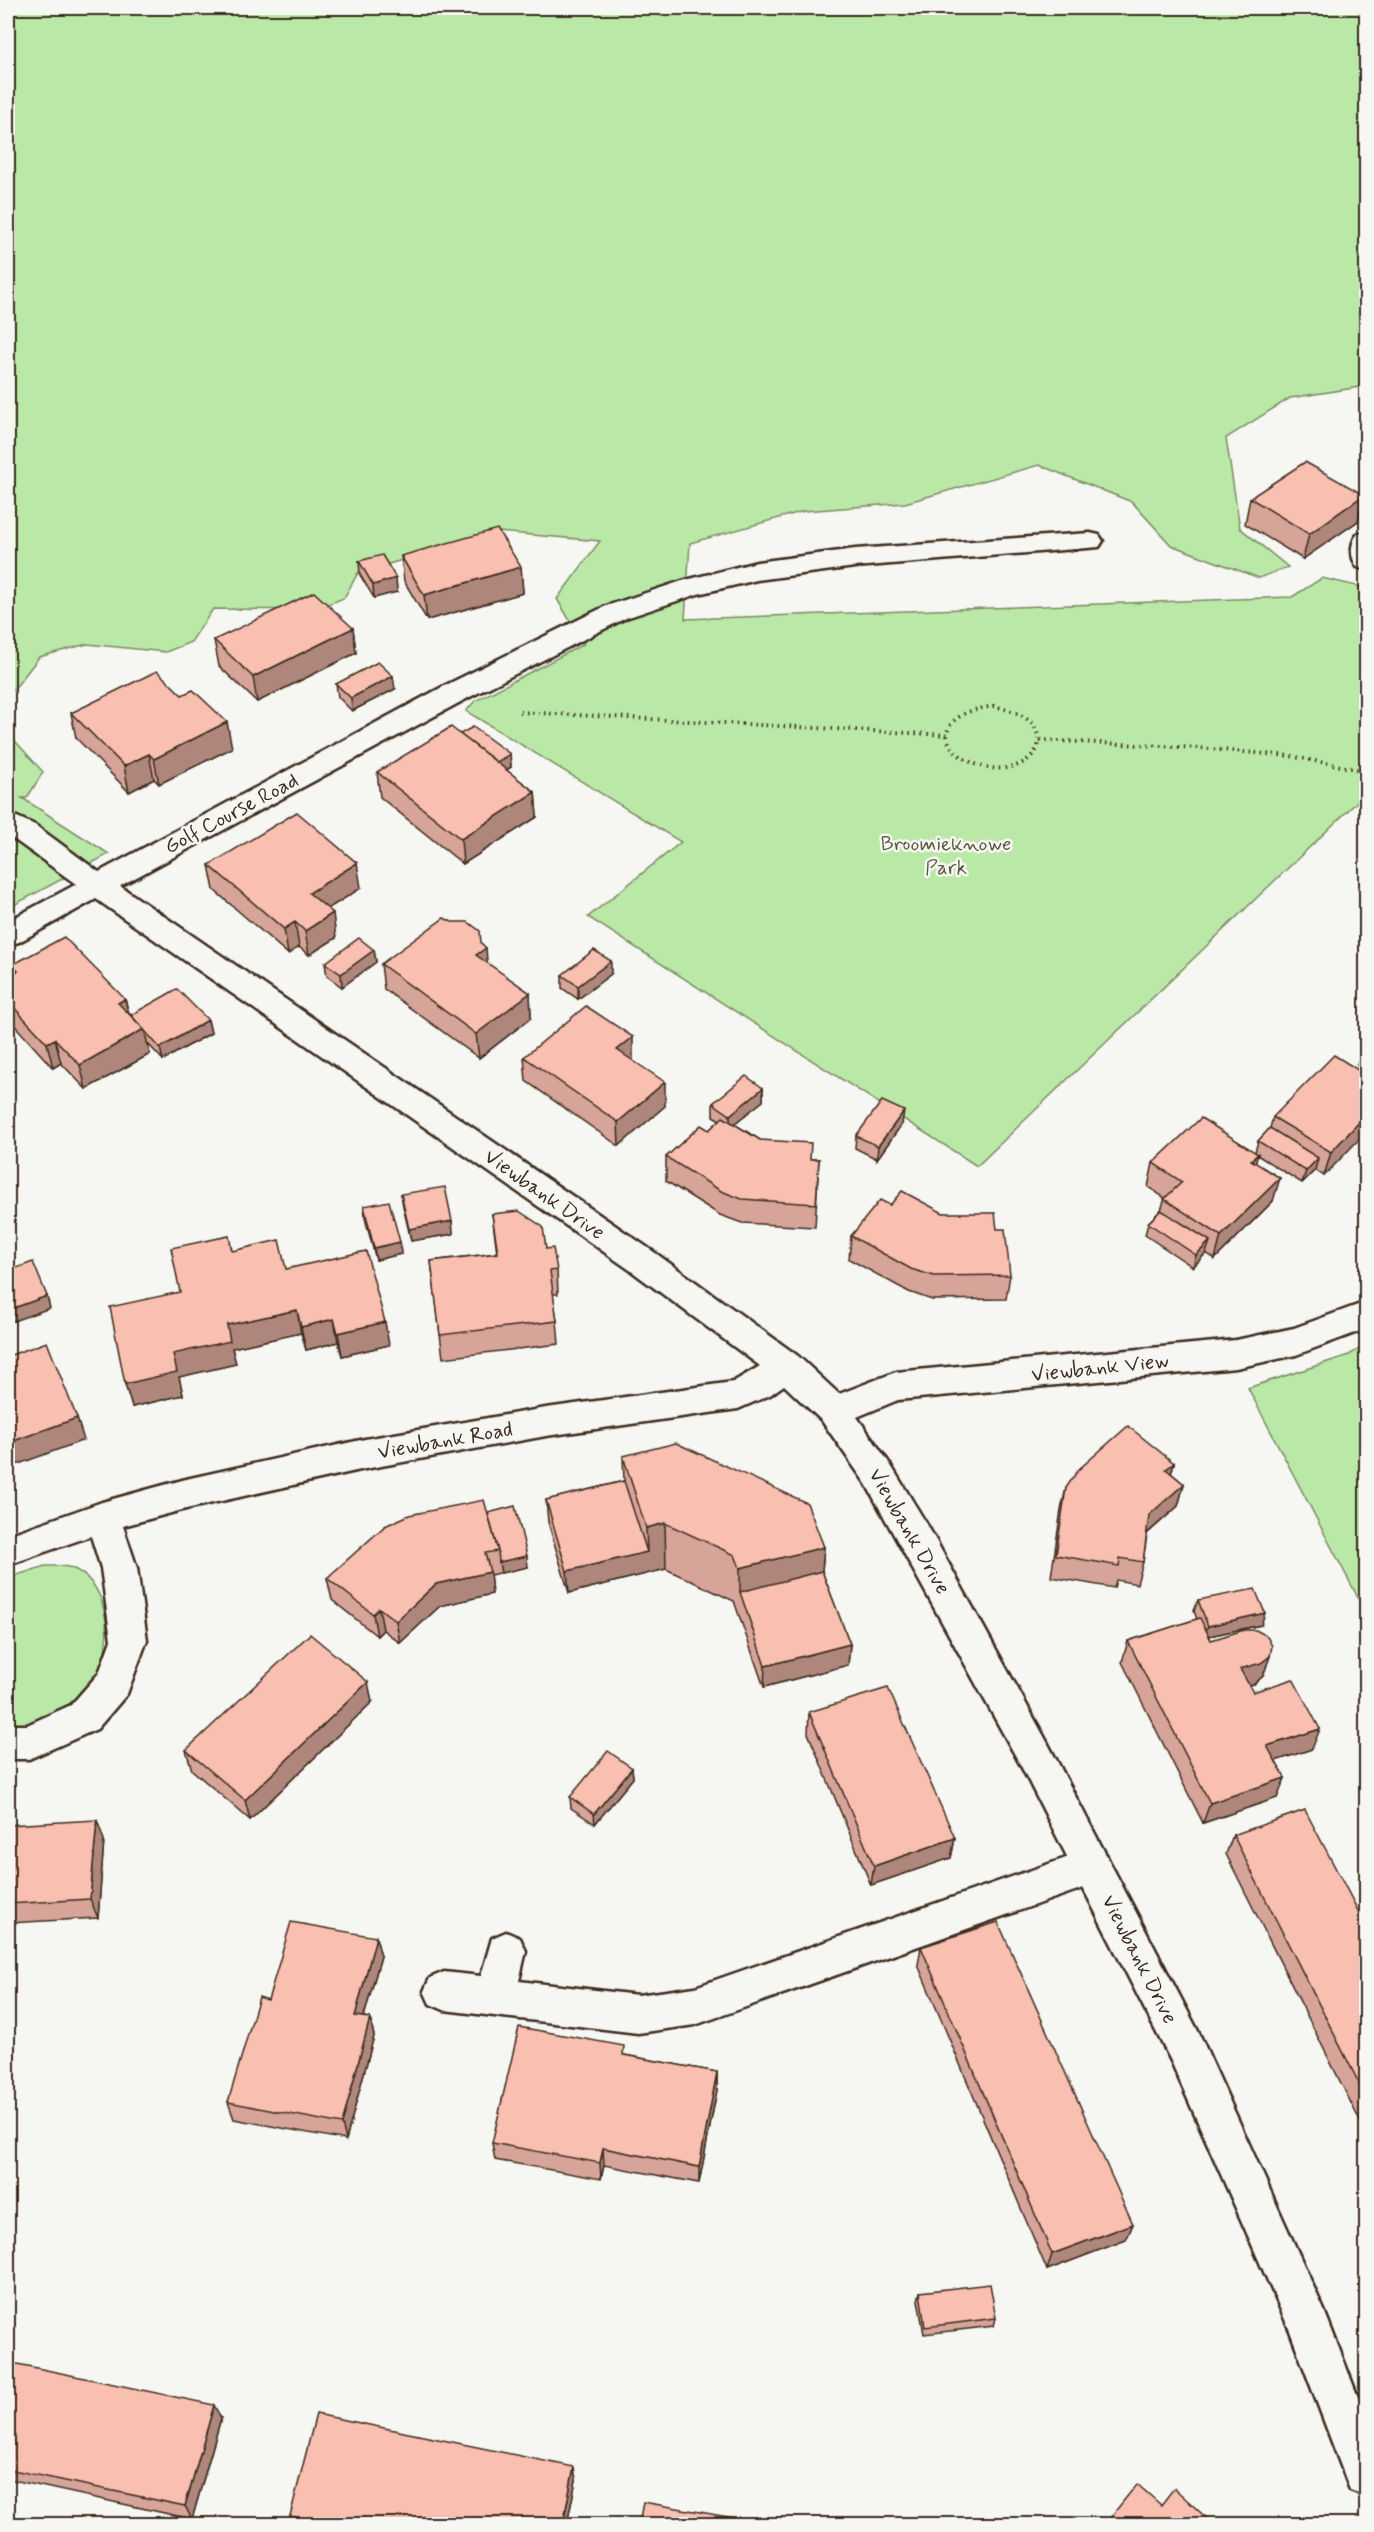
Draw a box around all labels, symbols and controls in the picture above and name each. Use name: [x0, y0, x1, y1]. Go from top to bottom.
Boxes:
street label: Golf Course Road: [159, 767, 303, 861]
park label: Broomieknowe Park: [880, 830, 1012, 882]
street label: Viewbank Drive: [479, 1143, 610, 1247]
street label: Viewbank View: [1030, 1347, 1170, 1389]
street label: Viewbank Road: [375, 1415, 515, 1467]
street label: Viewbank Drive: [862, 1463, 957, 1600]
street label: Viewbank Drive: [1095, 1890, 1184, 2029]

